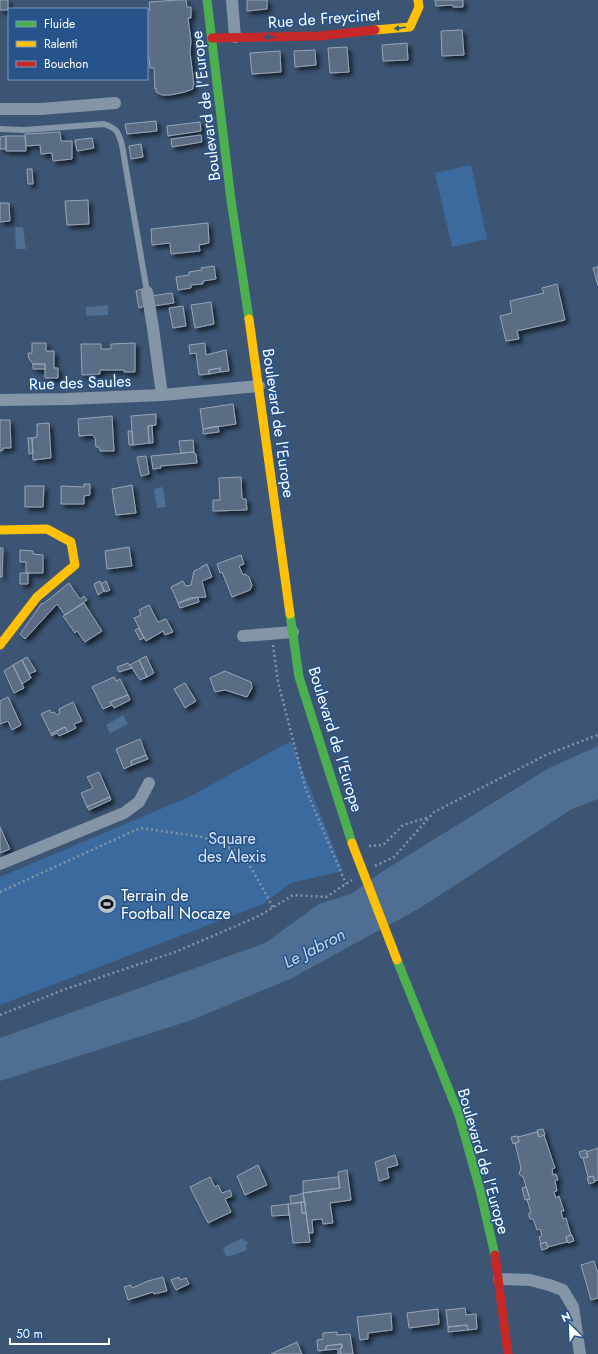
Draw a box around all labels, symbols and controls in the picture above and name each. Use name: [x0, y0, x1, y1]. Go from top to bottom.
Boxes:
street label: Rue de Freycinet: [267, 3, 381, 34]
legend: [8, 8, 148, 80]
text: Fluide: [44, 15, 75, 33]
one-way arrow: [394, 25, 406, 31]
street label: Boulevard de l'Europe: [185, 30, 226, 182]
one-way arrow: [264, 34, 276, 41]
text: Ralenti: [44, 35, 78, 53]
text: Bouchon: [44, 55, 88, 73]
street label: Boulevard de l'Europe: [257, 347, 300, 499]
street label: Rue des Saules: [29, 369, 132, 396]
street label: Boulevard de l'Europe: [302, 664, 369, 815]
park label: Square des Alexis: [198, 827, 266, 868]
place label: Terrain de Football Nocaze: [121, 884, 231, 925]
sports icon: Terrain de Football Nocaze: [96, 893, 118, 915]
water label: Le Jabron: [279, 922, 349, 974]
street label: Boulevard de l'Europe: [452, 1085, 515, 1237]
north arrow: [550, 1306, 590, 1346]
text: N: [559, 1308, 573, 1326]
scale bar: [10, 1320, 109, 1346]
text: 50 m: [16, 1325, 43, 1343]

